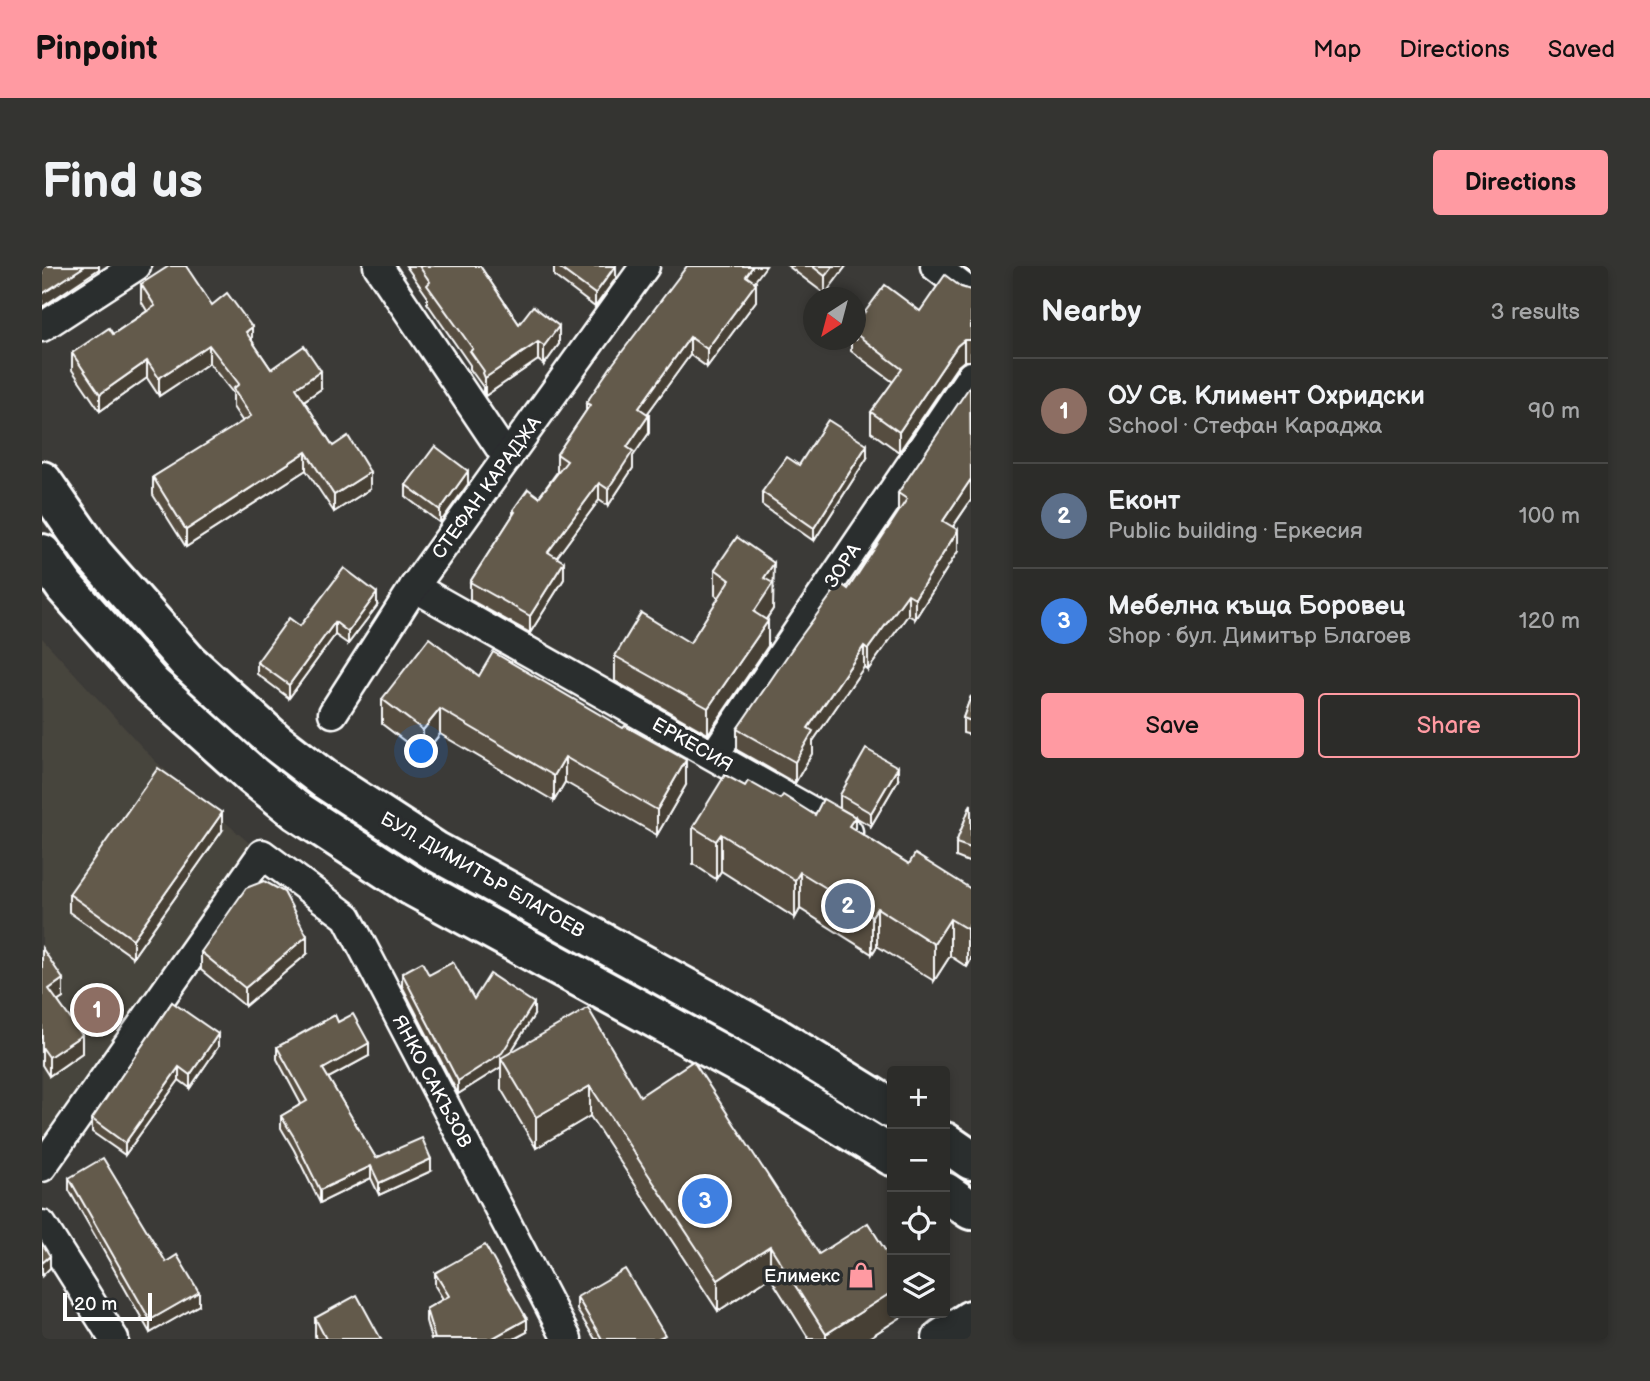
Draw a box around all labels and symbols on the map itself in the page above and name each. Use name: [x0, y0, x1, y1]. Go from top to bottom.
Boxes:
north arrow: [803, 287, 866, 350]
street label: СТЕФАН КАРАДЖА: [428, 412, 547, 564]
street label: ЗОРА: [820, 539, 867, 592]
street label: ЕРКЕСИЯ: [648, 713, 737, 778]
your location: [404, 734, 438, 768]
street label: БУЛ. ДИМИТЪР БЛАГОЕВ: [376, 807, 588, 943]
pin: 2: [825, 880, 871, 932]
pin: 1: [74, 984, 120, 1036]
street label: ЯНКО САКЪЗОВ: [387, 1011, 476, 1152]
pin: 3: [682, 1175, 728, 1227]
shop icon: Елимекс: [846, 1260, 876, 1290]
place label: Елимекс: [764, 1265, 841, 1288]
scale bar: [63, 1290, 152, 1322]

